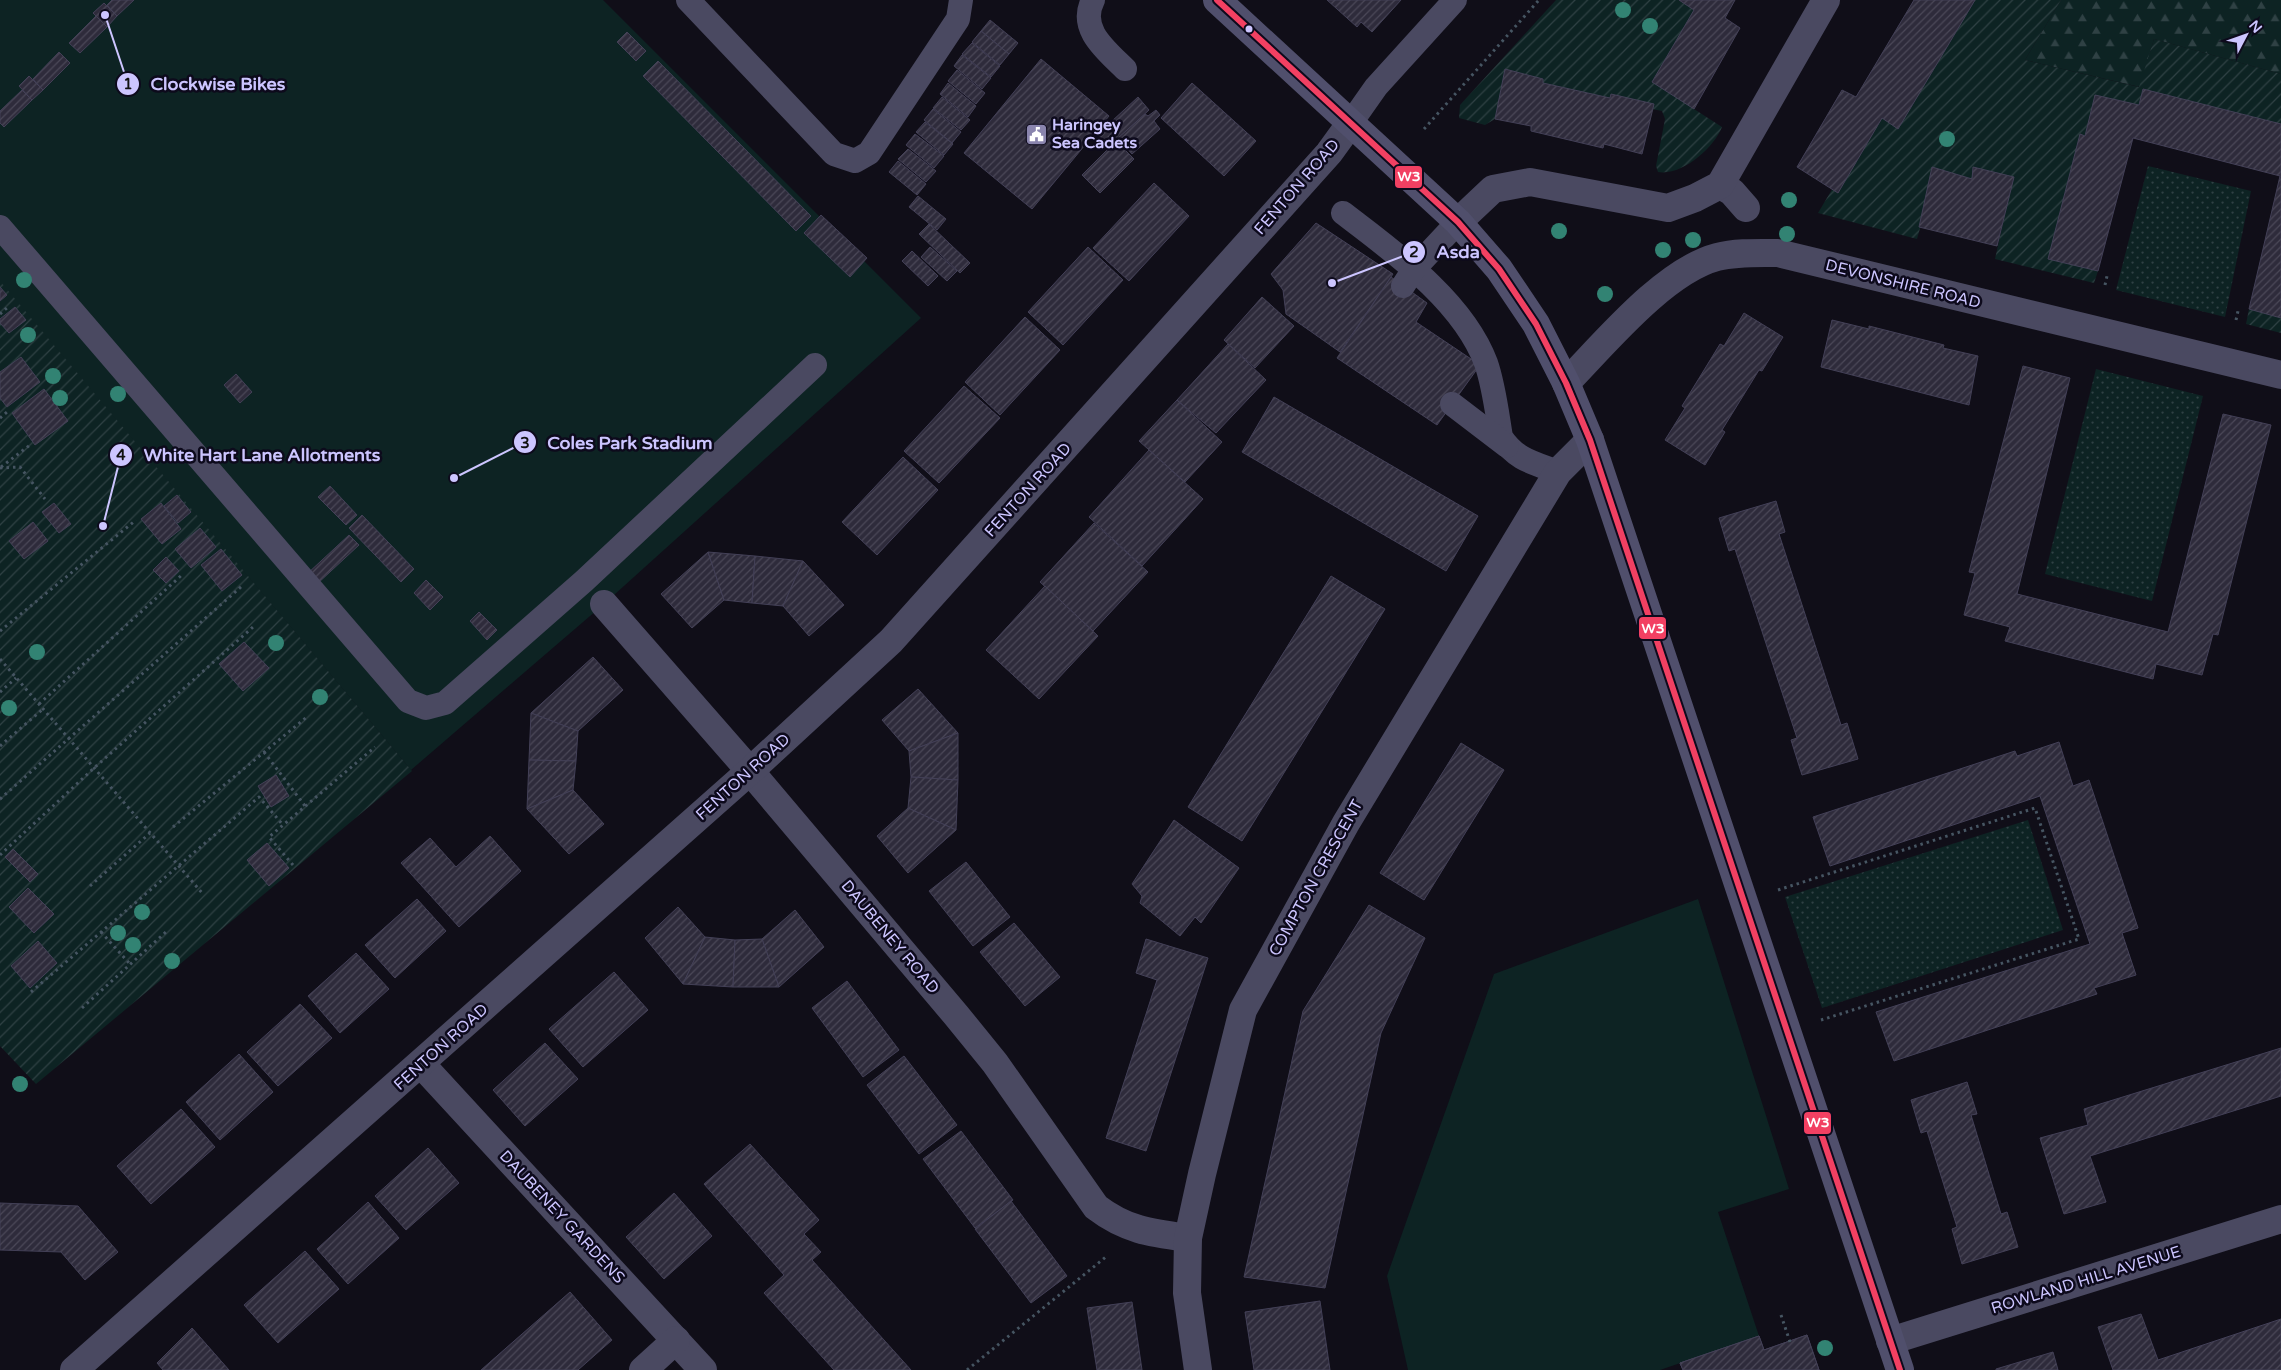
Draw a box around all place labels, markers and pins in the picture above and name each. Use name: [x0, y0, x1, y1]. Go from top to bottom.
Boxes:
unlabelled marker: [1244, 24, 1254, 34]
callout: Clockwise Bikes: [116, 68, 296, 101]
place label: Haringey Sea Cadets: [1052, 115, 1137, 153]
public building icon: Haringey Sea Cadets: [1024, 122, 1048, 146]
callout: Asda: [1401, 235, 1490, 268]
callout: Coles Park Stadium: [512, 426, 723, 459]
callout: White Hart Lane Allotments: [109, 439, 391, 472]

